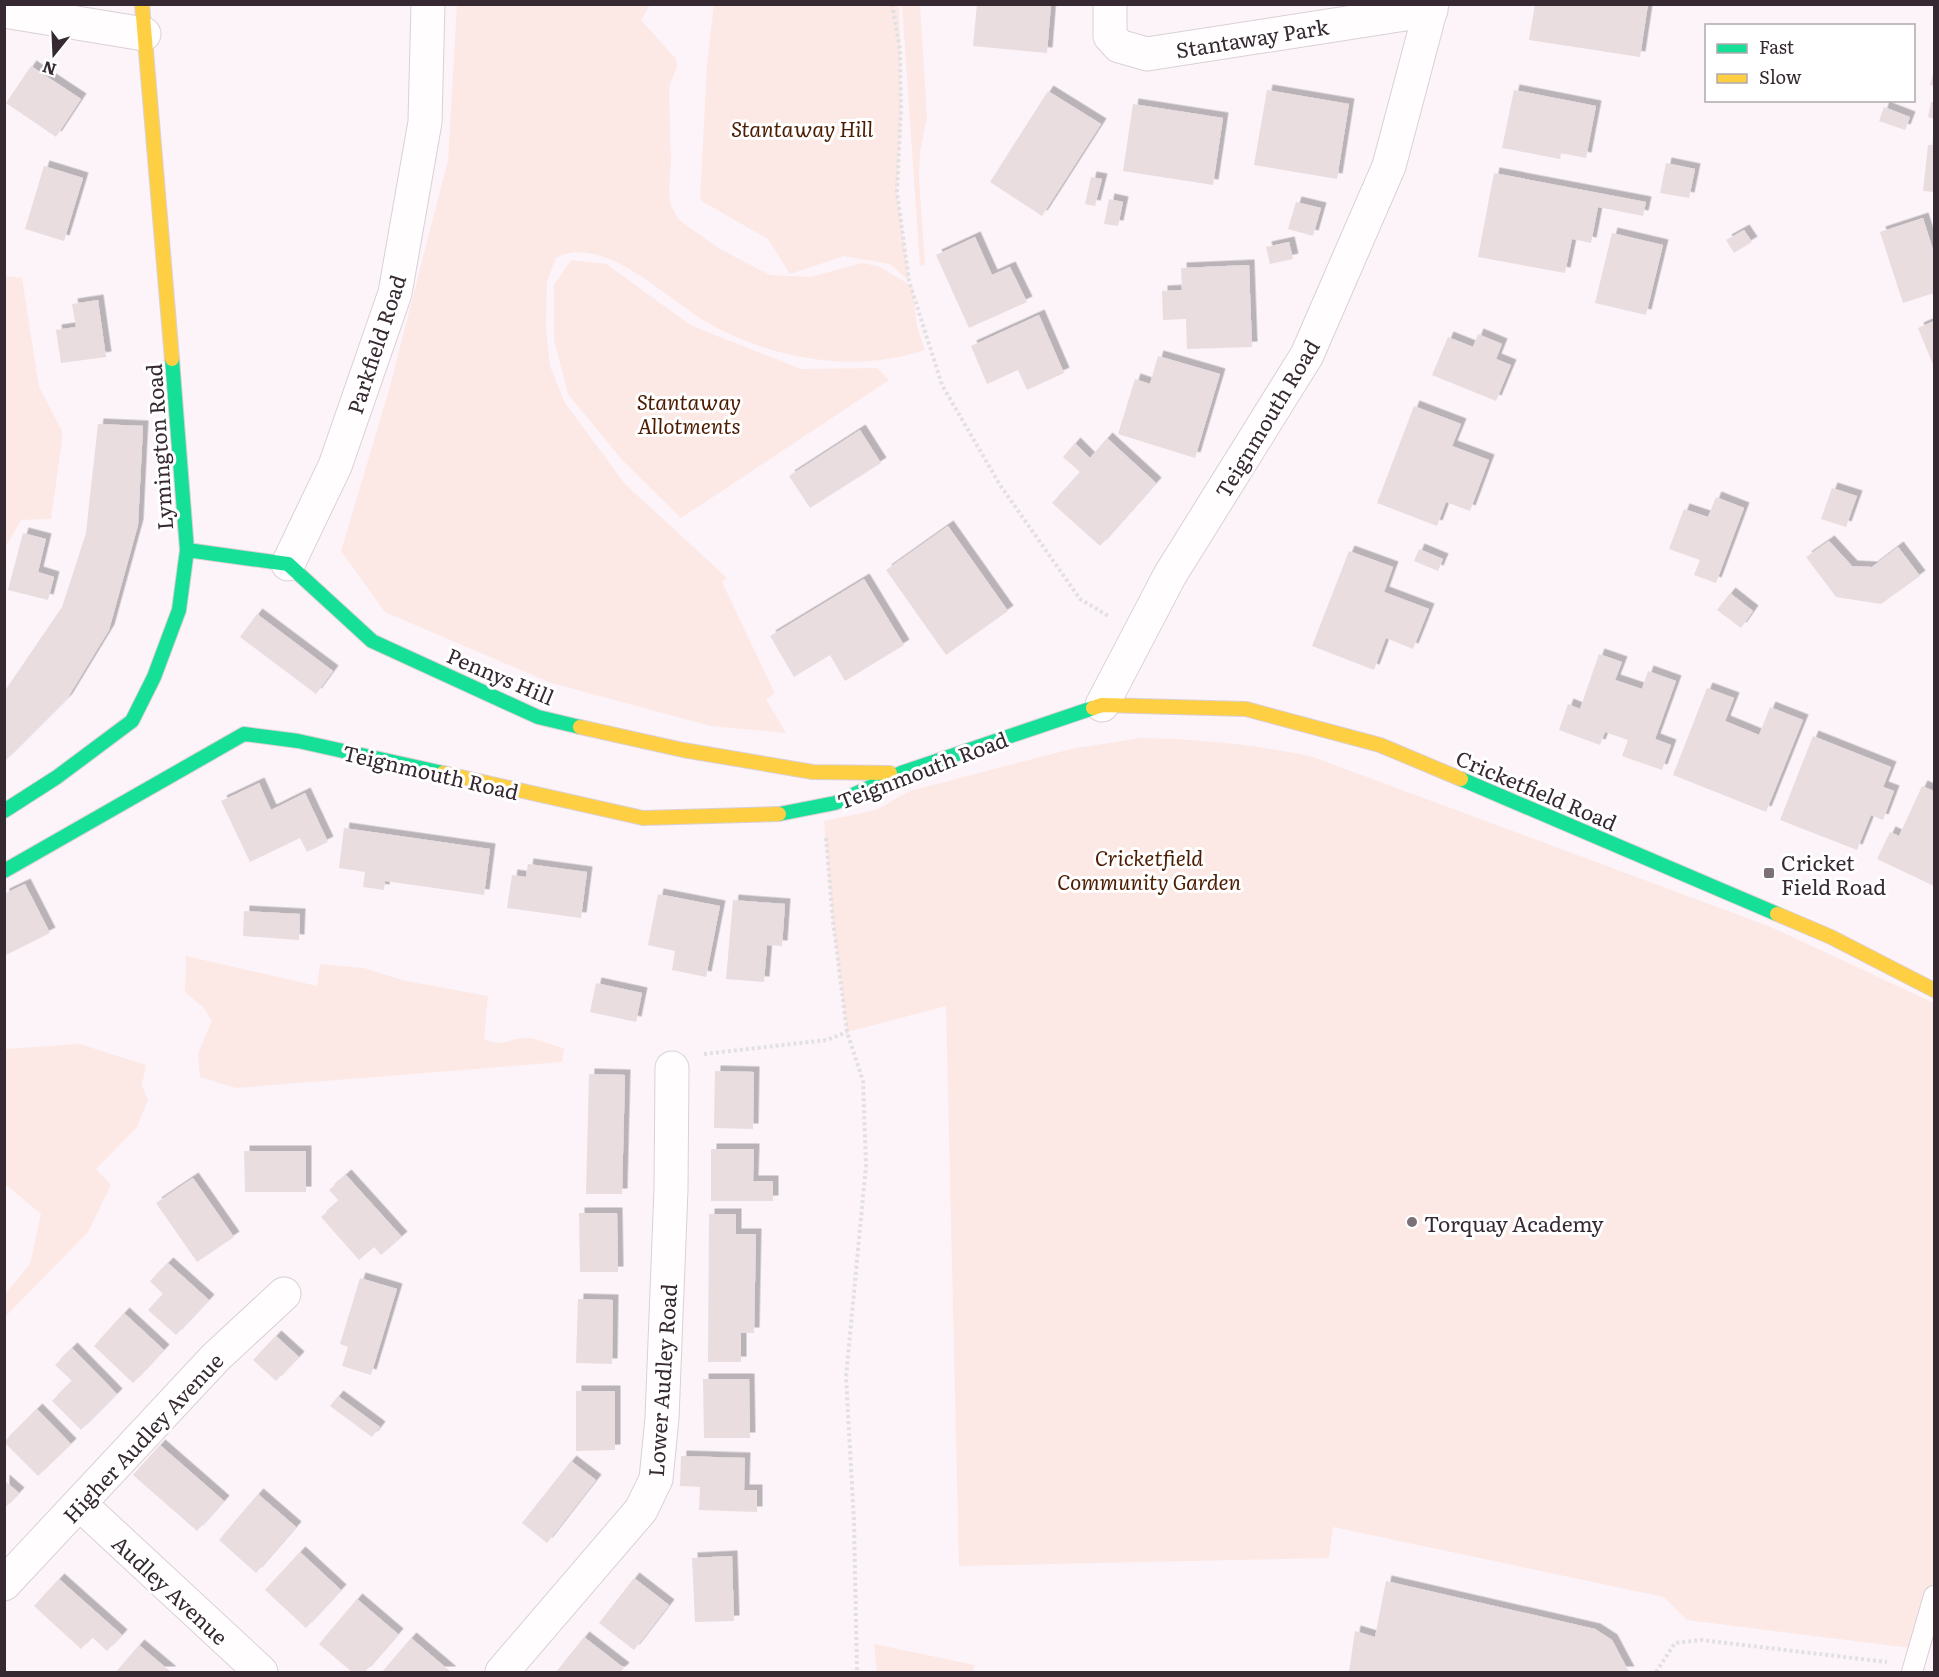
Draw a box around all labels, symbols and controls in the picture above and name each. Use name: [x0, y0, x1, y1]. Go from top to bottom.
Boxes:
street label: Stantaway Park: [1173, 10, 1331, 64]
north arrow: [24, 24, 84, 84]
legend: [1705, 24, 1915, 102]
text: Fast: [1759, 33, 1795, 60]
text: N: [39, 56, 59, 83]
text: Slow: [1759, 63, 1802, 90]
park label: Stantaway Hill: [731, 112, 873, 143]
street label: Parkfield Road: [338, 270, 412, 418]
street label: Teignmouth Road: [1206, 333, 1326, 503]
street label: Lymington Road: [137, 363, 179, 531]
park label: Stantaway Allotments: [637, 385, 741, 440]
street label: Pennys Hill: [443, 639, 559, 711]
street label: Teignmouth Road: [832, 722, 1012, 816]
street label: Teignmouth Road: [340, 736, 522, 806]
street label: Cricketfield Road: [1452, 741, 1623, 837]
park label: Cricketfield Community Garden: [1057, 841, 1242, 896]
place label: Cricket Field Road: [1781, 846, 1886, 901]
marker: Cricket Field Road: [1762, 866, 1776, 880]
place label: Torquay Academy: [1424, 1207, 1605, 1238]
marker: Torquay Academy: [1405, 1215, 1419, 1229]
street label: Lower Audley Road: [639, 1282, 683, 1478]
street label: Higher Audley Avenue: [55, 1345, 229, 1529]
street label: Audley Avenue: [106, 1527, 236, 1651]

